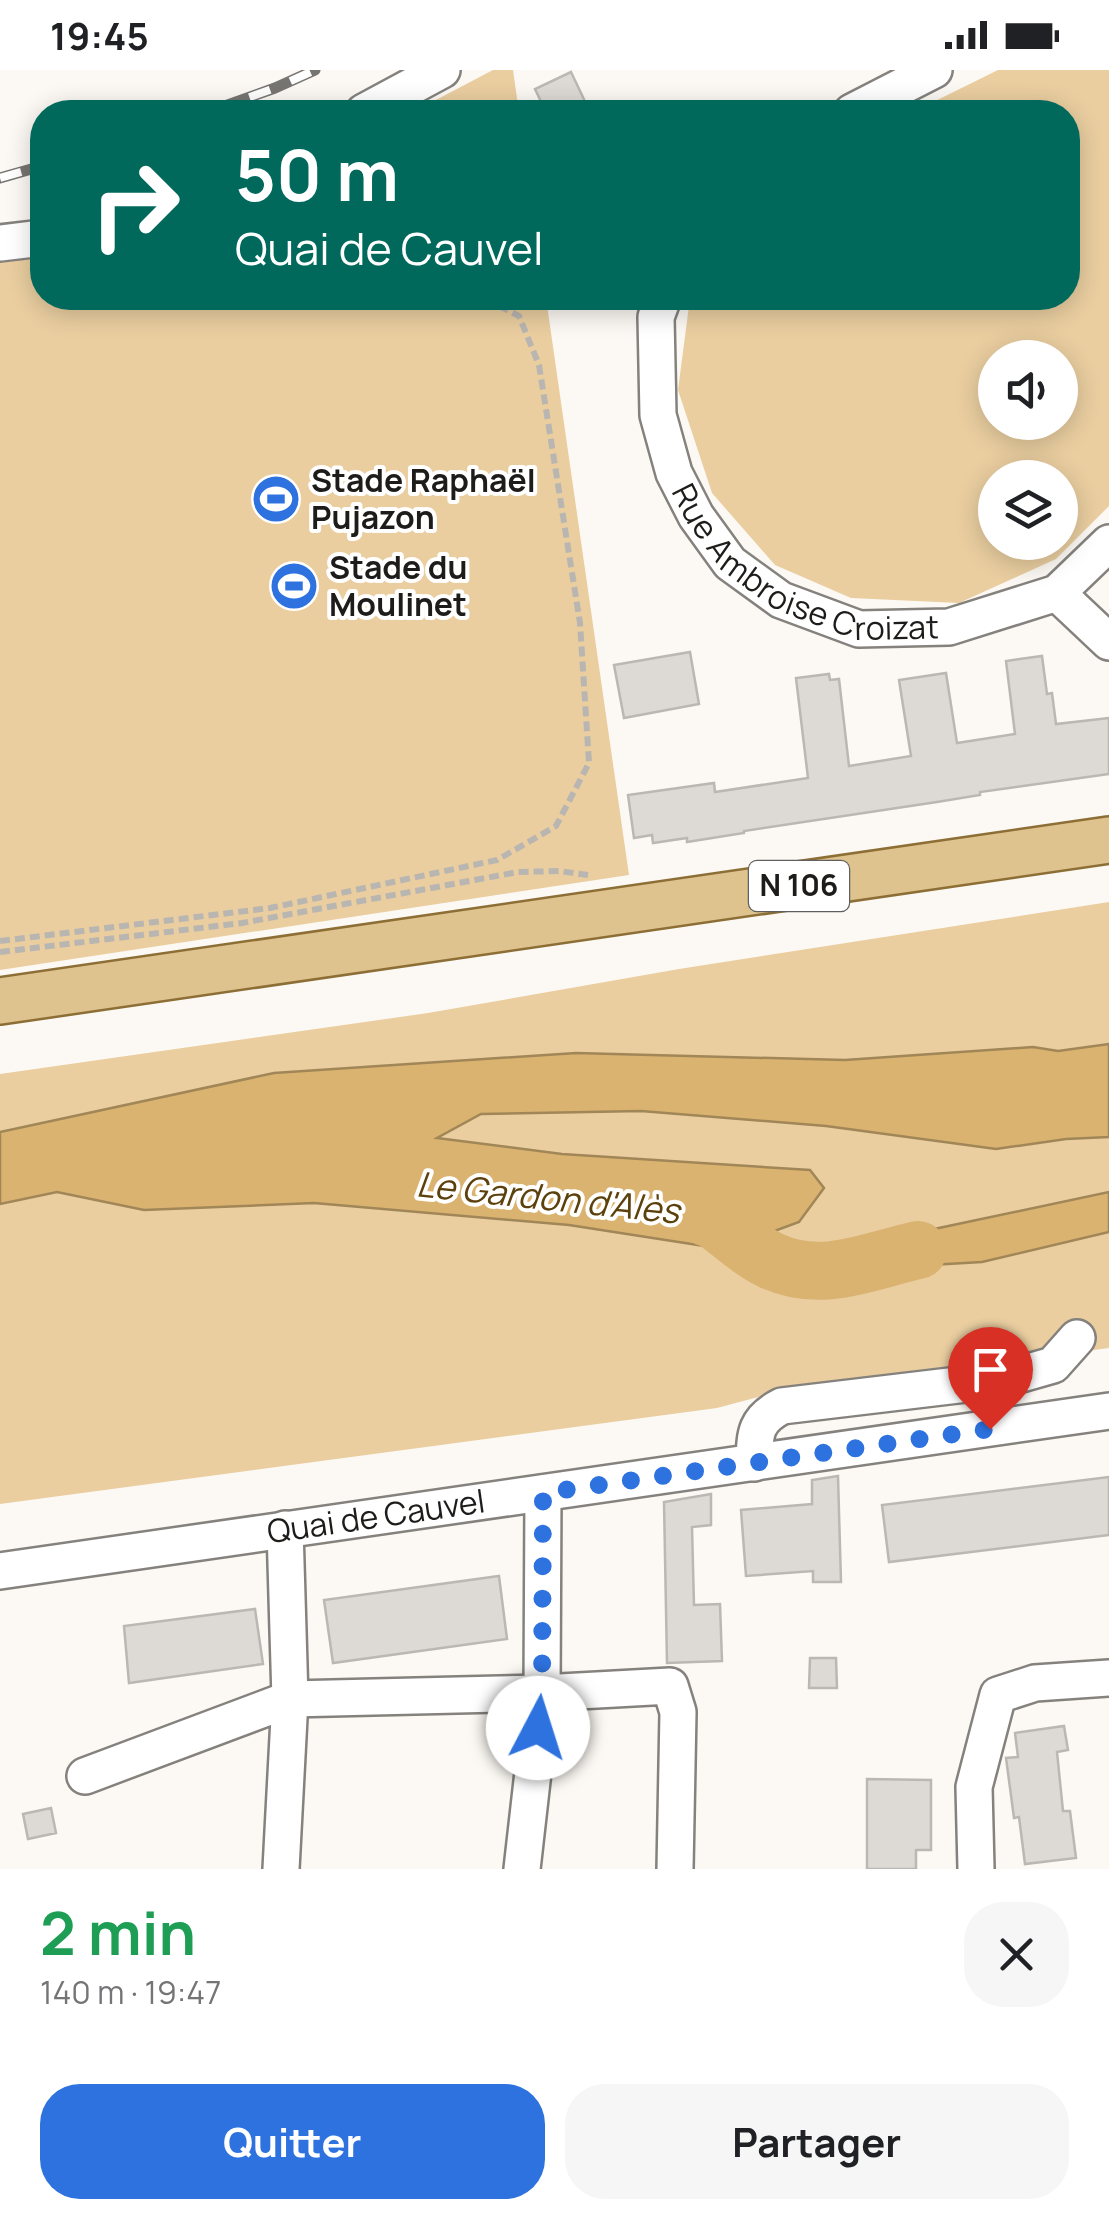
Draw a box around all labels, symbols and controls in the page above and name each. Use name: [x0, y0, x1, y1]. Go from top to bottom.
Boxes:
text: 19:45: [50, 9, 149, 61]
text: 50 m: [235, 126, 399, 222]
icon: right: [70, 140, 200, 270]
text: Quai de Cauvel: [235, 217, 543, 279]
map controls: [978, 340, 1078, 560]
button: sound: [978, 340, 1078, 440]
place label: Stade Raphaël Pujazon: [311, 458, 536, 539]
button: layers: [978, 460, 1078, 560]
sports icon: Stade Raphaël Pujazon: [250, 473, 302, 525]
street label: Rue Ambroise Croizat: [662, 476, 939, 650]
place label: Stade du Moulinet: [329, 545, 468, 626]
sports icon: Stade du Moulinet: [268, 560, 320, 612]
road number: N 106: [749, 861, 849, 911]
water label: Le Gardon d'Alès: [414, 1159, 685, 1235]
pin: [948, 1327, 1033, 1430]
icon: arrive: [963, 1342, 1018, 1397]
street label: Quai de Cauvel: [264, 1478, 488, 1553]
position arrow: [486, 1676, 590, 1780]
text: 2 min: [40, 1891, 196, 1973]
button: close: [964, 1902, 1069, 2007]
text: 140 m · 19:47: [40, 1970, 221, 2014]
button: Quitter: [40, 2084, 545, 2199]
button: Partager: [565, 2084, 1069, 2199]

